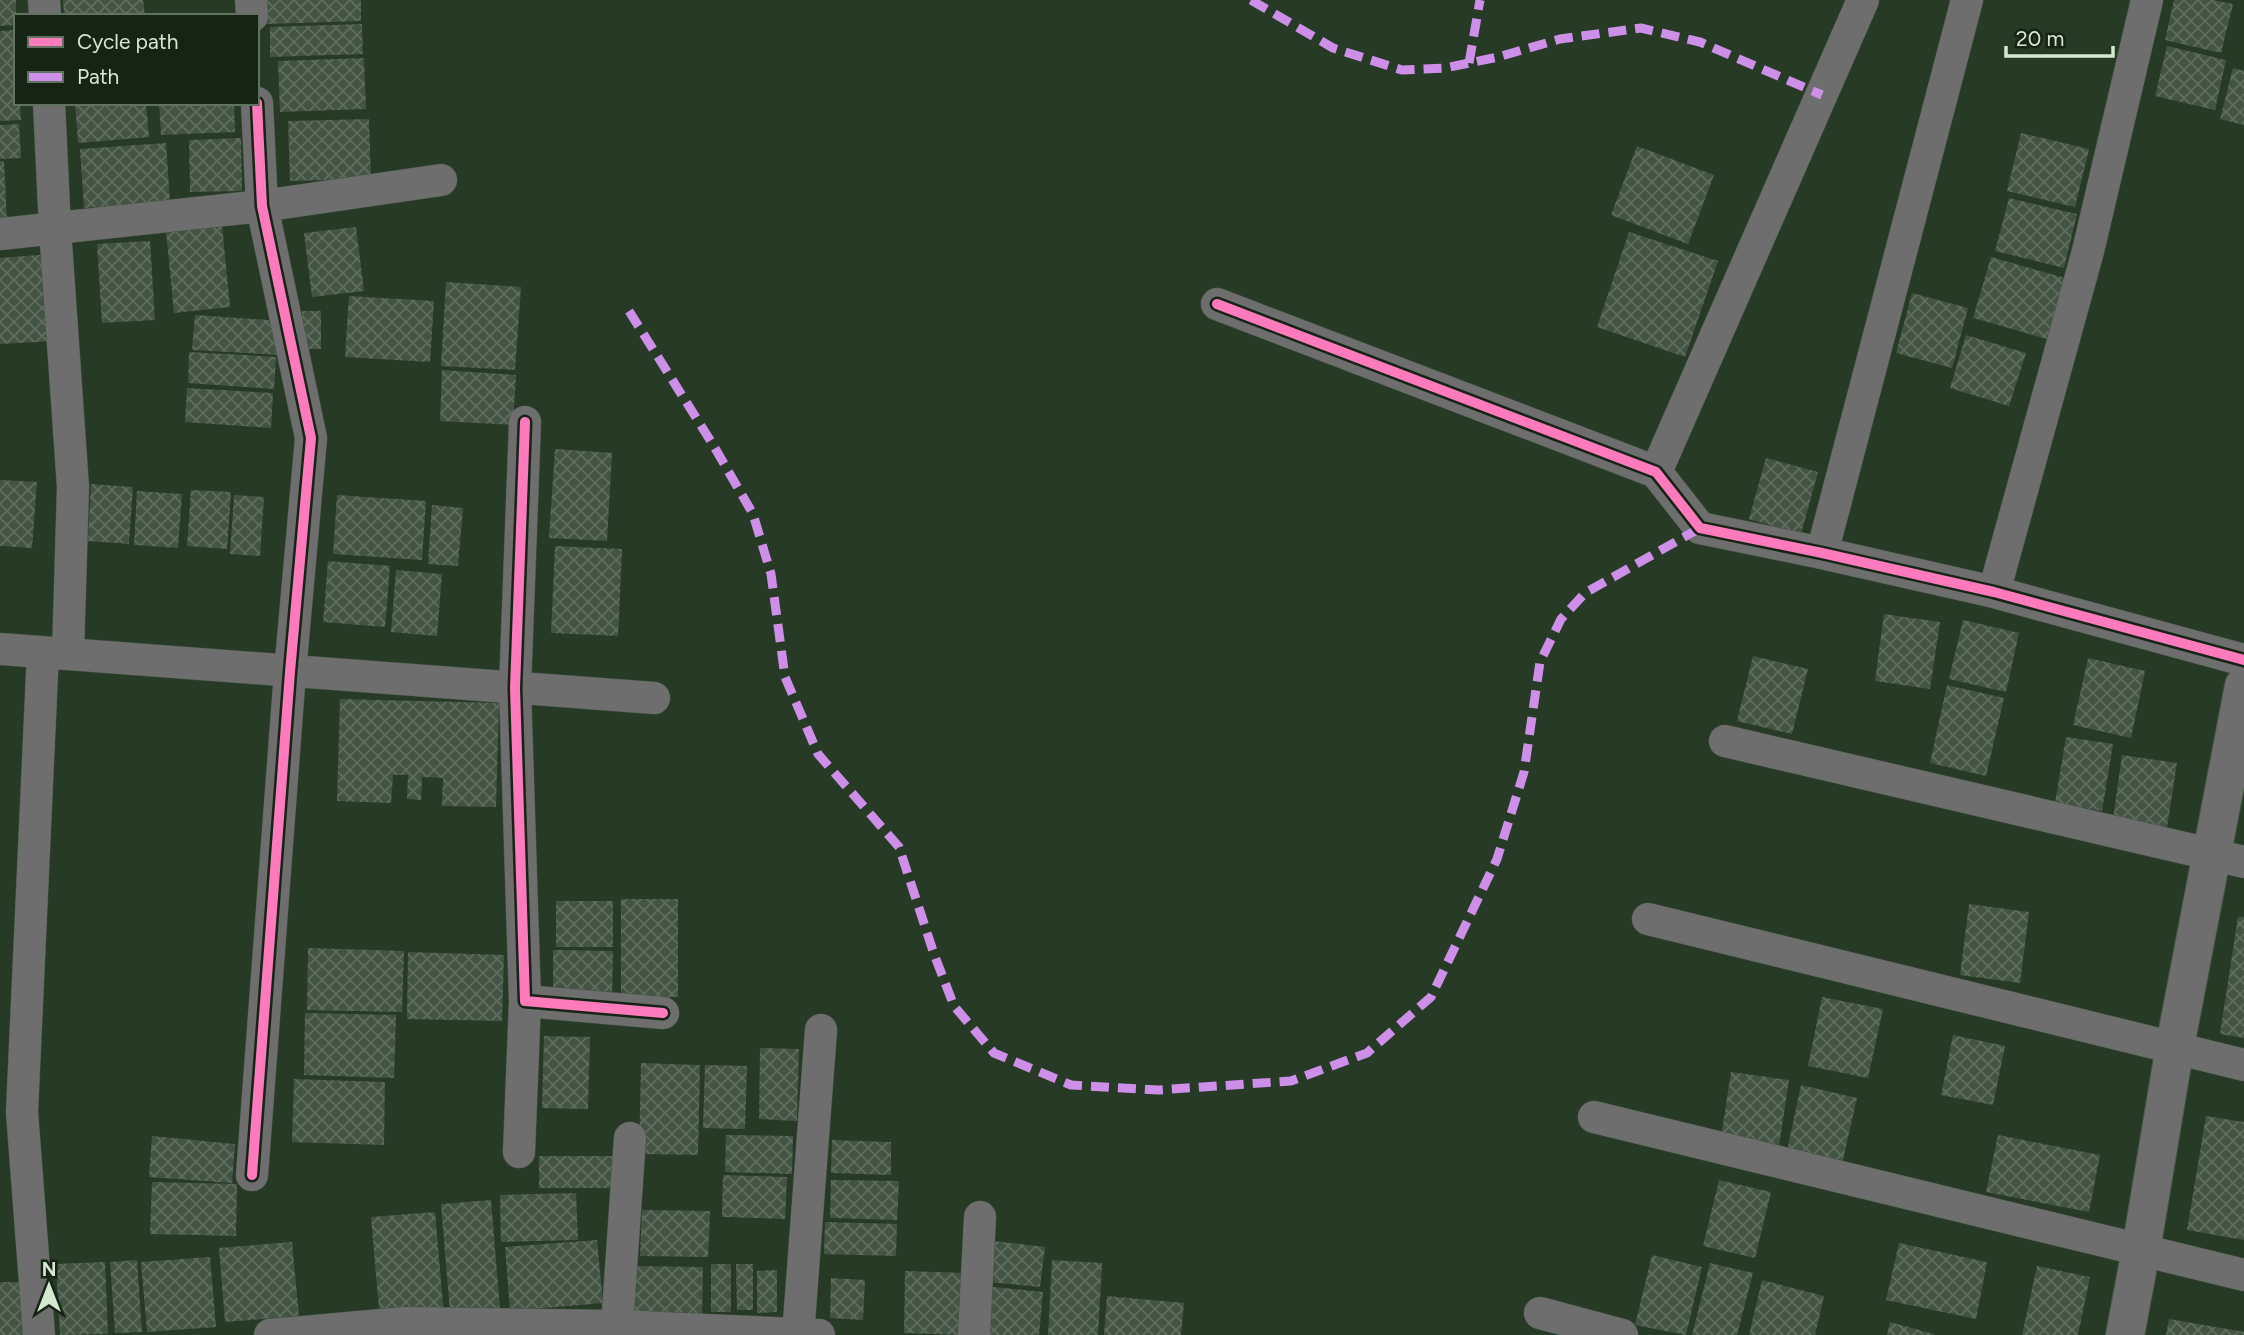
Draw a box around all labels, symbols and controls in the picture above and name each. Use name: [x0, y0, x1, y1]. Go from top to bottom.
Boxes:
legend: [14, 14, 259, 105]
scale bar: [2006, 14, 2113, 58]
text: 20 m: [2016, 26, 2064, 51]
text: Cycle path: [77, 29, 178, 54]
text: Path: [77, 64, 119, 89]
north arrow: [14, 1251, 84, 1321]
text: N: [42, 1258, 56, 1281]

